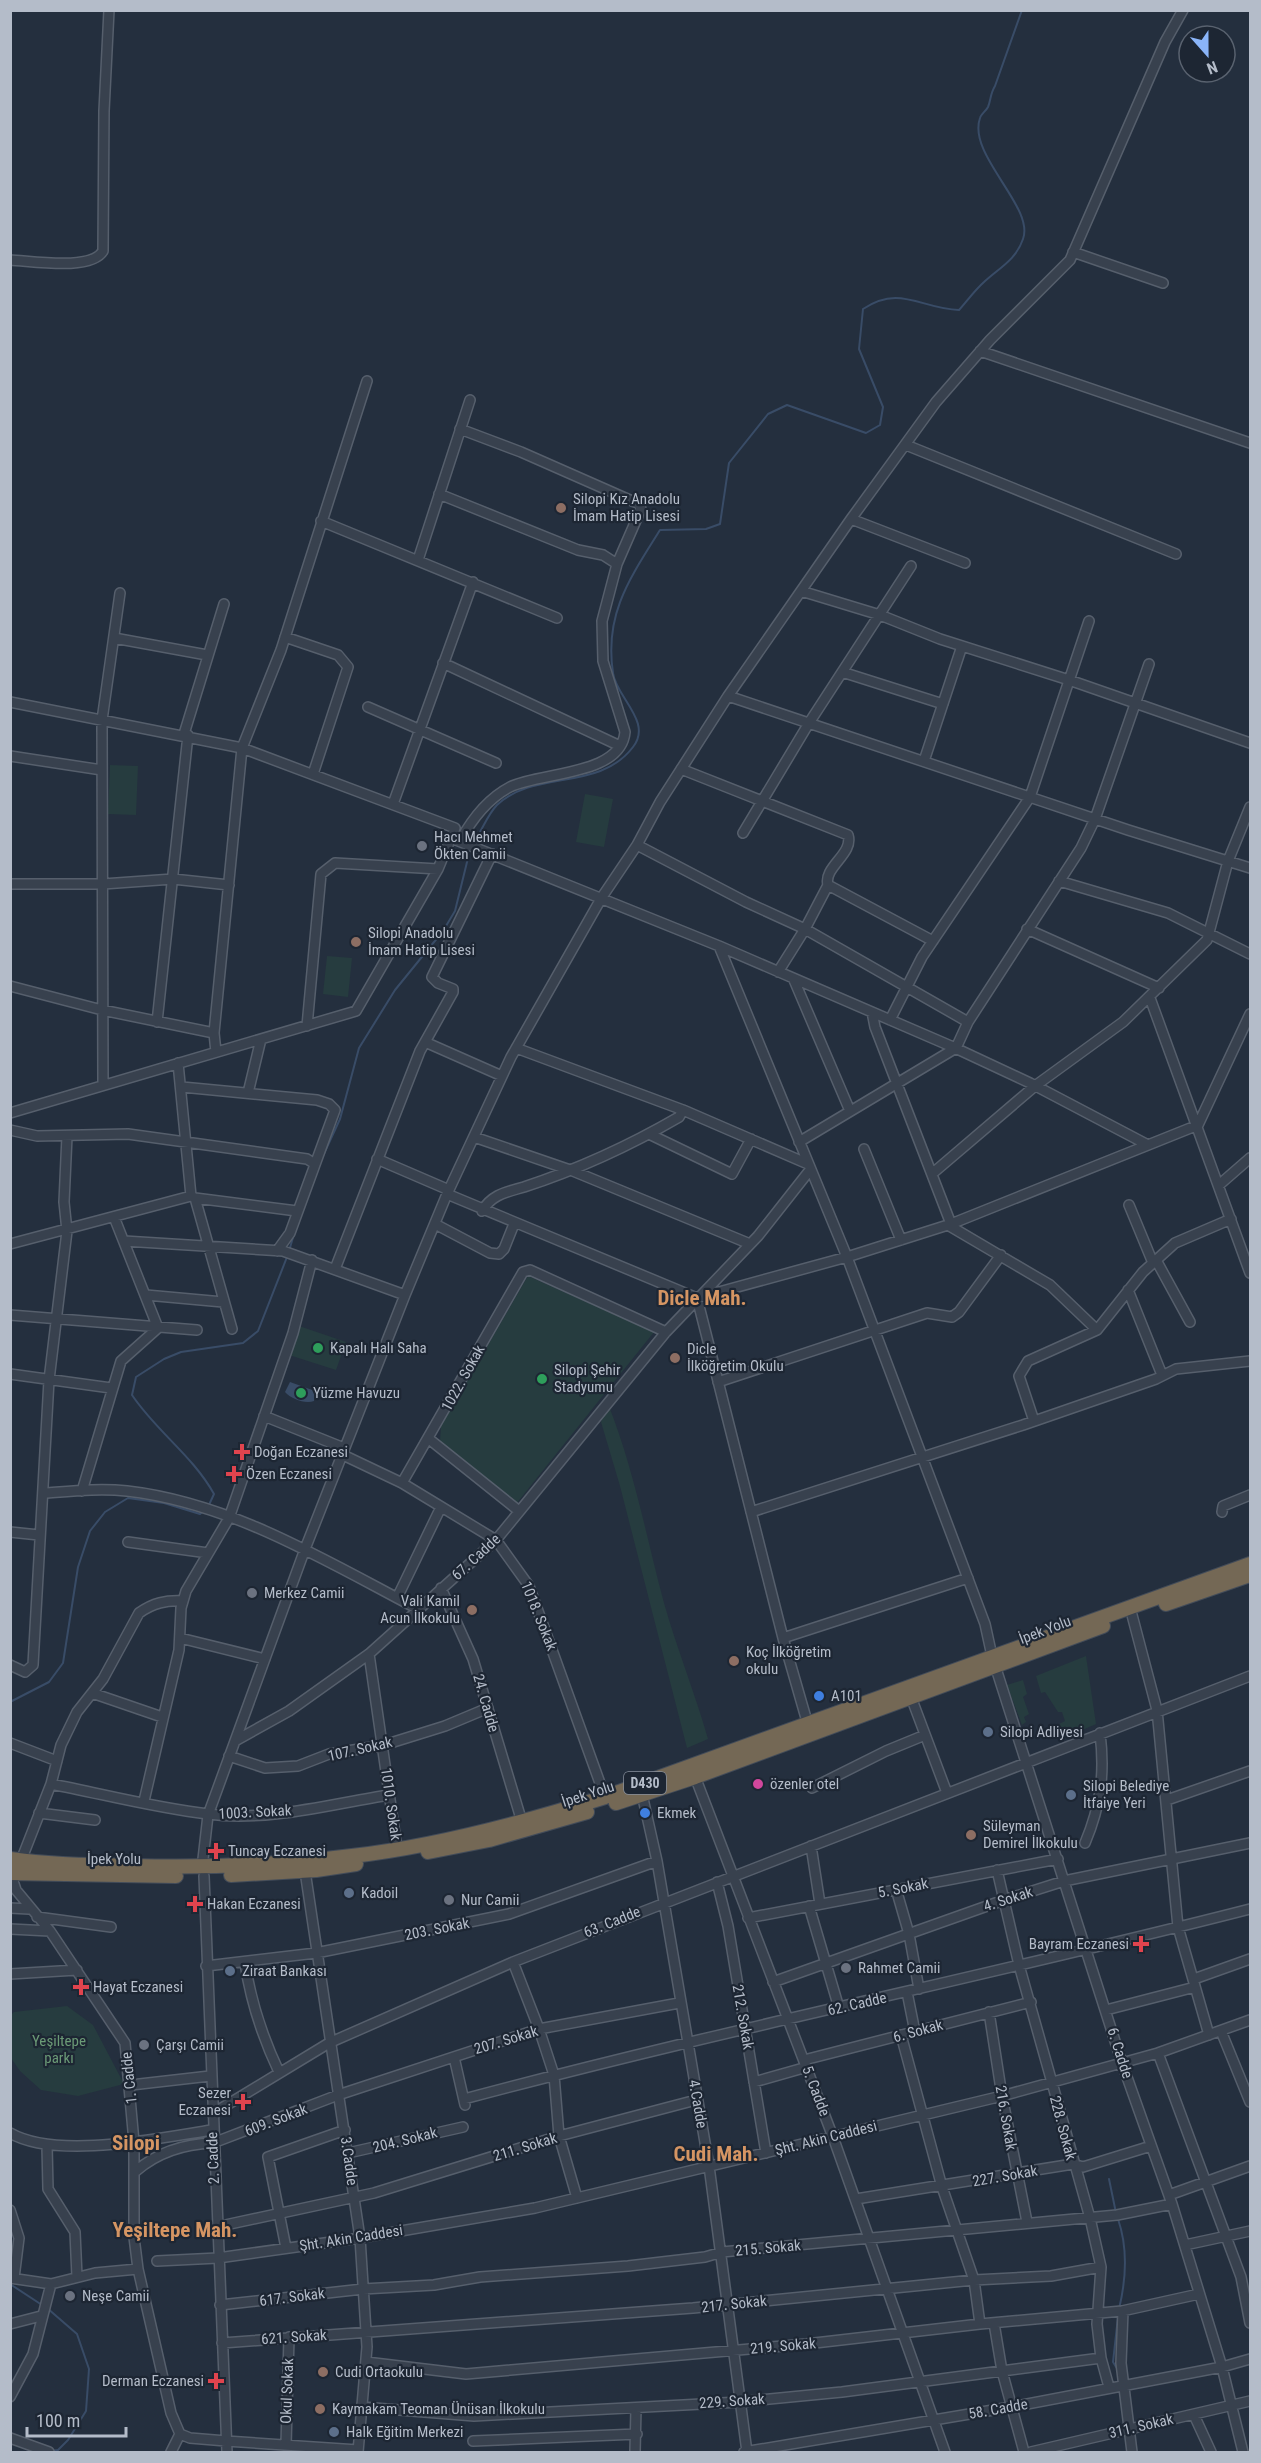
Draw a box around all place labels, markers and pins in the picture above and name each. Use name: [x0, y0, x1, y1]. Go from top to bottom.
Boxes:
place label: Silopi Kız Anadolu İmam Hatip Lisesi: [573, 490, 680, 525]
marker: Silopi Kız Anadolu İmam Hatip Lisesi: [554, 501, 568, 515]
place label: Hacı Mehmet Ökten Camii: [434, 828, 513, 863]
marker: Hacı Mehmet Ökten Camii: [415, 839, 429, 853]
place label: Silopi Anadolu İmam Hatip Lisesi: [368, 924, 475, 959]
marker: Silopi Anadolu İmam Hatip Lisesi: [349, 935, 363, 949]
place label: Kapalı Halı Saha: [330, 1339, 427, 1357]
place label: Dicle İlköğretim Okulu: [687, 1340, 784, 1375]
marker: Kapalı Halı Saha: [311, 1341, 325, 1355]
marker: Dicle İlköğretim Okulu: [668, 1351, 682, 1365]
place label: Silopi Şehir Stadyumu: [554, 1361, 621, 1396]
marker: Silopi Şehir Stadyumu: [535, 1372, 549, 1386]
place label: Yüzme Havuzu: [313, 1384, 400, 1402]
marker: Yüzme Havuzu: [294, 1386, 308, 1400]
place label: Doğan Eczanesi: [254, 1443, 348, 1461]
marker: Doğan Eczanesi: [235, 1445, 249, 1459]
place label: Özen Eczanesi: [246, 1465, 332, 1483]
marker: Özen Eczanesi: [227, 1467, 241, 1481]
place label: Merkez Camii: [264, 1584, 344, 1602]
marker: Merkez Camii: [245, 1586, 259, 1600]
place label: Vali Kamil Acun İlkokulu: [380, 1592, 460, 1627]
marker: Vali Kamil Acun İlkokulu: [465, 1603, 479, 1617]
place label: Koç İlköğretim okulu: [746, 1643, 831, 1678]
marker: Koç İlköğretim okulu: [727, 1654, 741, 1668]
place label: A101: [831, 1687, 862, 1705]
marker: A101: [812, 1689, 826, 1703]
place label: Silopi Adliyesi: [1000, 1723, 1083, 1741]
marker: Silopi Adliyesi: [981, 1725, 995, 1739]
place label: özenler otel: [770, 1775, 839, 1793]
marker: özenler otel: [751, 1777, 765, 1791]
place label: Silopi Belediye İtfaiye Yeri: [1083, 1777, 1169, 1812]
marker: Silopi Belediye İtfaiye Yeri: [1064, 1788, 1078, 1802]
place label: Ekmek: [657, 1804, 697, 1822]
marker: Ekmek: [638, 1806, 652, 1820]
place label: Süleyman Demirel İlkokulu: [983, 1817, 1078, 1852]
marker: Süleyman Demirel İlkokulu: [964, 1828, 978, 1842]
place label: Tuncay Eczanesi: [228, 1842, 326, 1860]
marker: Tuncay Eczanesi: [209, 1844, 223, 1858]
place label: Kadoil: [361, 1884, 398, 1902]
marker: Kadoil: [342, 1886, 356, 1900]
place label: Nur Camii: [461, 1891, 519, 1909]
marker: Nur Camii: [442, 1893, 456, 1907]
place label: Hakan Eczanesi: [207, 1895, 301, 1913]
marker: Hakan Eczanesi: [188, 1897, 202, 1911]
place label: Bayram Eczanesi: [1029, 1935, 1129, 1953]
marker: Bayram Eczanesi: [1134, 1937, 1148, 1951]
place label: Rahmet Camii: [858, 1959, 940, 1977]
marker: Rahmet Camii: [839, 1961, 853, 1975]
place label: Ziraat Bankası: [242, 1962, 327, 1980]
marker: Ziraat Bankası: [223, 1964, 237, 1978]
place label: Hayat Eczanesi: [93, 1978, 183, 1996]
marker: Hayat Eczanesi: [74, 1980, 88, 1994]
place label: Çarşı Camii: [156, 2036, 224, 2054]
marker: Çarşı Camii: [137, 2038, 151, 2052]
place label: Sezer Eczanesi: [178, 2084, 231, 2119]
marker: Sezer Eczanesi: [236, 2095, 250, 2109]
place label: Neşe Camii: [82, 2287, 150, 2305]
marker: Neşe Camii: [63, 2289, 77, 2303]
place label: Cudi Ortaokulu: [335, 2363, 423, 2381]
marker: Cudi Ortaokulu: [316, 2365, 330, 2379]
place label: Derman Eczanesi: [102, 2372, 204, 2390]
marker: Derman Eczanesi: [209, 2374, 223, 2388]
place label: Kaymakam Teoman Ünüsan İlkokulu: [332, 2400, 545, 2418]
marker: Kaymakam Teoman Ünüsan İlkokulu: [313, 2402, 327, 2416]
place label: Halk Eğitim Merkezi: [346, 2423, 464, 2441]
marker: Halk Eğitim Merkezi: [327, 2425, 341, 2439]

